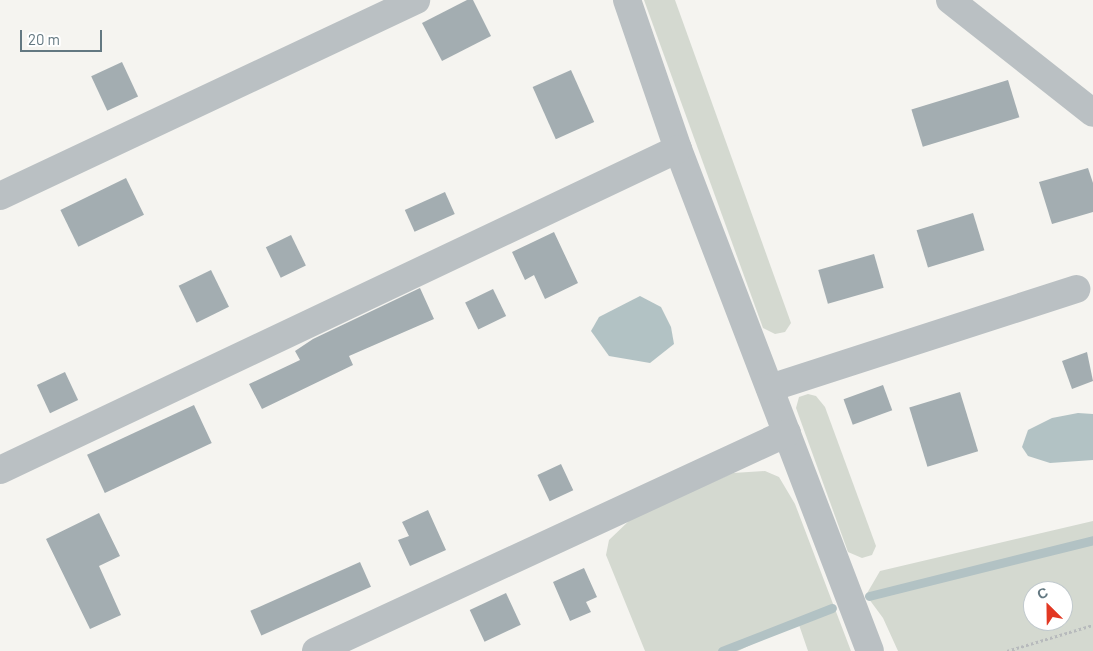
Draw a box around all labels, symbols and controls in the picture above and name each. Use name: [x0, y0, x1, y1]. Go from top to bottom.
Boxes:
scale bar: [22, 20, 105, 52]
text: 20 m: [28, 30, 60, 48]
north arrow: [1023, 581, 1073, 631]
text: С: [1034, 583, 1050, 602]

